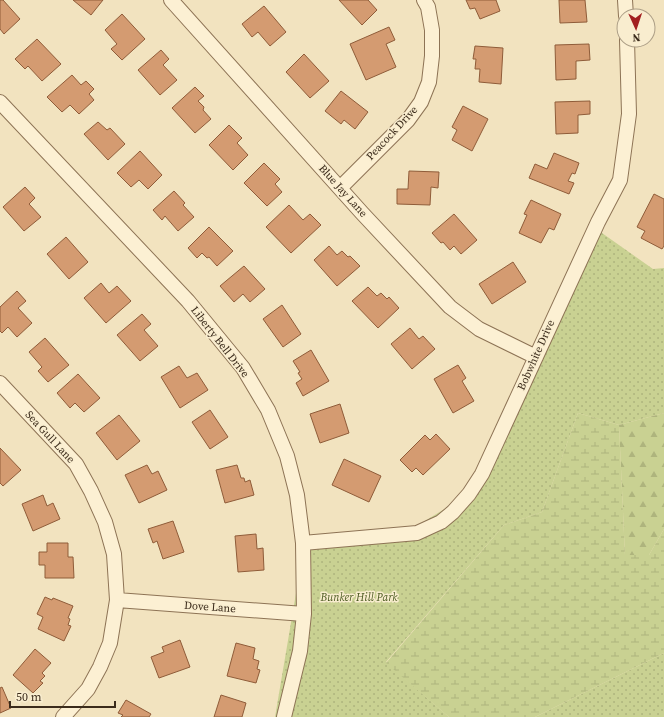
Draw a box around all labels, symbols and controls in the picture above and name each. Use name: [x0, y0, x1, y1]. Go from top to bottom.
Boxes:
north arrow: [616, 8, 656, 48]
text: N: [632, 30, 641, 45]
street label: Peacock Drive: [363, 102, 421, 163]
street label: Blue Jay Lane: [315, 161, 371, 221]
street label: Liberty Bell Drive: [187, 303, 253, 381]
street label: Bobwhite Drive: [514, 317, 558, 393]
street label: Sea Gull Lane: [22, 407, 78, 467]
park label: Bunker Hill Park: [319, 590, 398, 605]
street label: Dove Lane: [184, 598, 237, 616]
scale bar: [10, 683, 115, 709]
text: 50 m: [16, 689, 42, 705]

